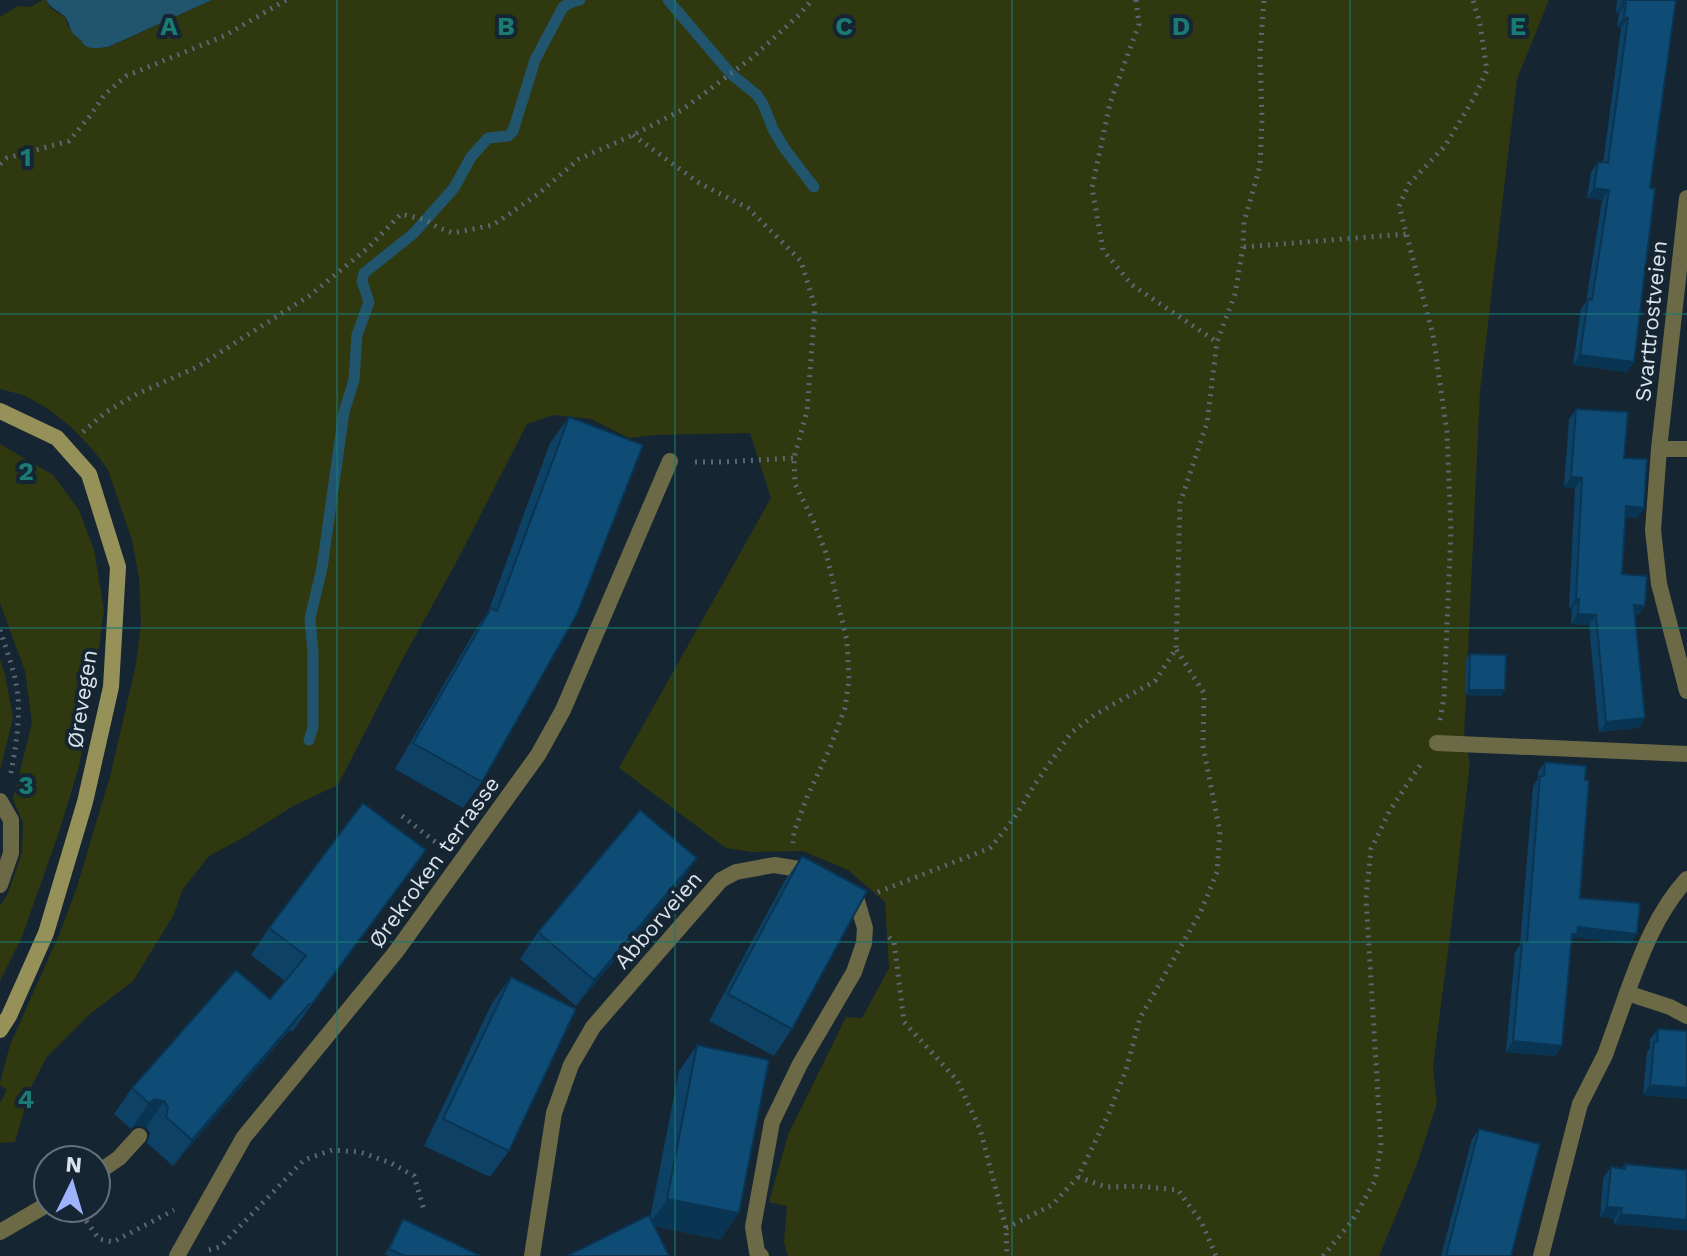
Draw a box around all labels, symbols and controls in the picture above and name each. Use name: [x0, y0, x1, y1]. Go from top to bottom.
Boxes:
text: A: [160, 11, 178, 41]
text: B: [497, 11, 515, 41]
text: C: [835, 11, 853, 41]
text: D: [1172, 11, 1190, 41]
text: E: [1510, 11, 1526, 41]
text: 1: [20, 142, 32, 172]
street label: Svarttrostveien: [1630, 239, 1672, 403]
text: 2: [18, 456, 34, 486]
street label: Ørevegen: [62, 648, 102, 750]
text: 3: [18, 770, 34, 800]
street label: Ørekroken terrasse: [364, 772, 504, 952]
street label: Abborveien: [609, 866, 707, 974]
text: 4: [18, 1084, 35, 1114]
north arrow: [32, 1144, 112, 1224]
text: N: [64, 1151, 83, 1178]

